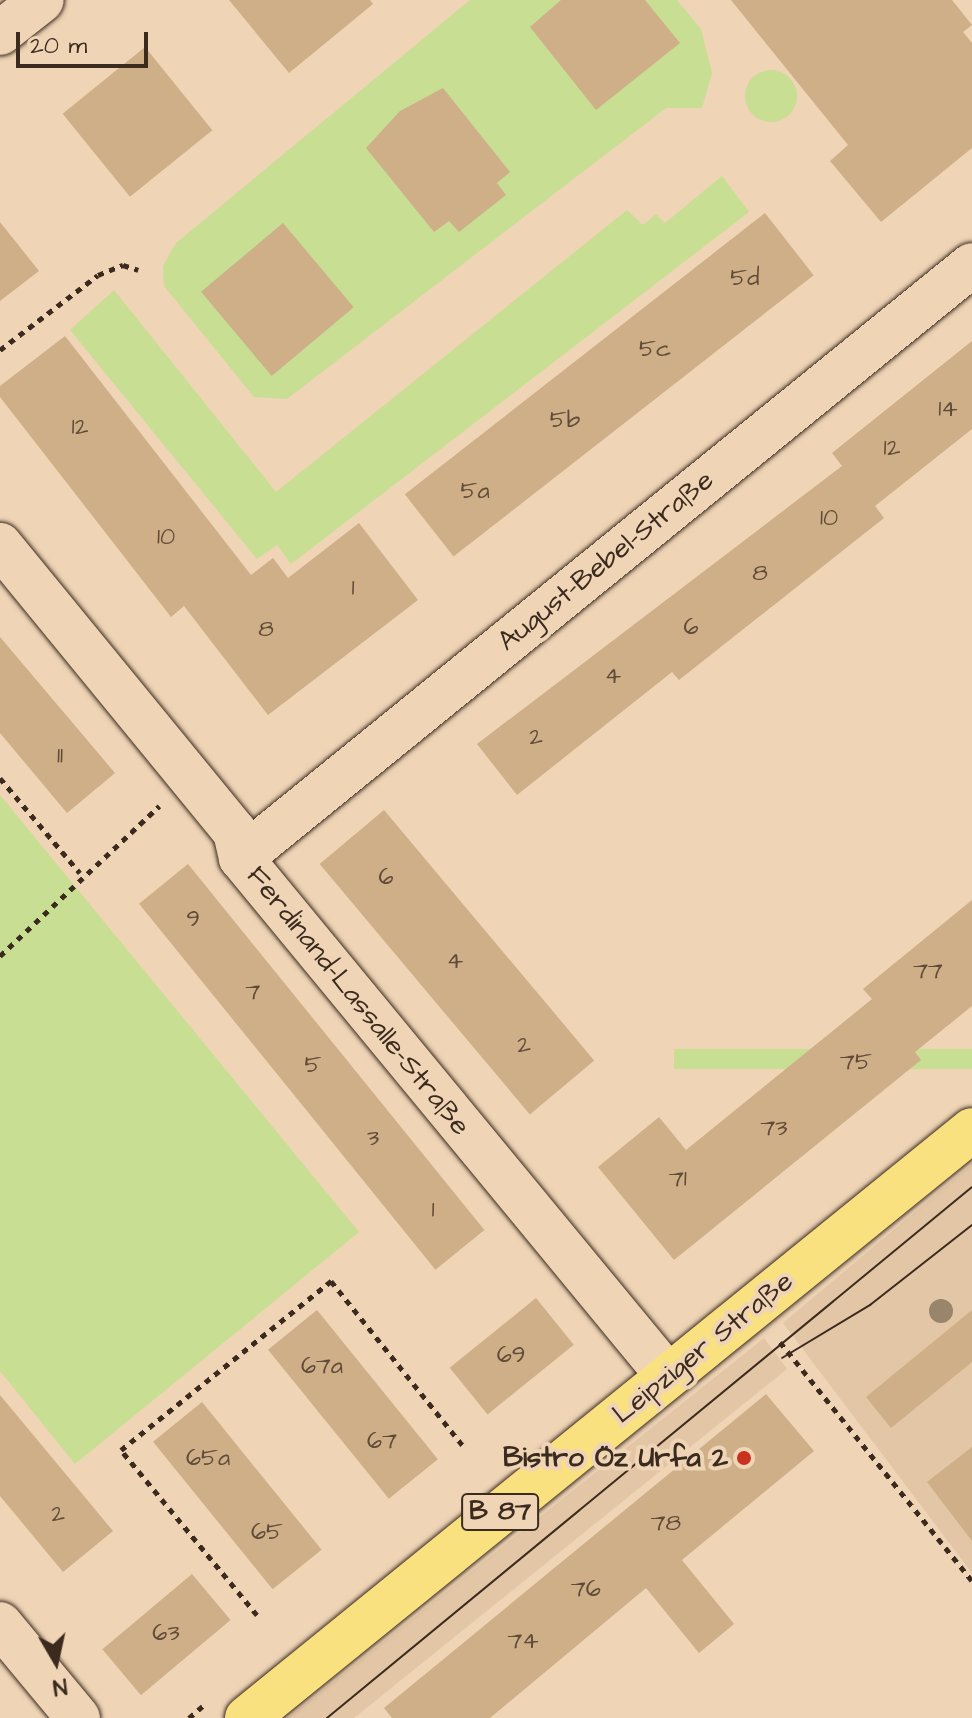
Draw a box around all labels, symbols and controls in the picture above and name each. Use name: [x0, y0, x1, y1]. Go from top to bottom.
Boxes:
scale bar: [20, 16, 152, 66]
text: 20 m: [30, 29, 87, 63]
house number: 5d: [730, 265, 760, 293]
house number: 5c: [639, 336, 671, 364]
house number: 14: [938, 396, 958, 424]
house number: 5b: [550, 407, 580, 435]
house number: 12: [72, 414, 88, 442]
house number: 12: [884, 435, 900, 463]
street label: August-Bebel-Straße: [491, 464, 721, 658]
house number: 5a: [460, 478, 490, 506]
house number: 10: [820, 505, 838, 533]
house number: 10: [157, 524, 175, 552]
house number: 8: [752, 560, 768, 588]
house number: 1: [351, 575, 355, 603]
house number: 6: [683, 614, 699, 642]
house number: 8: [258, 616, 274, 644]
house number: 4: [605, 663, 621, 691]
house number: 2: [529, 724, 543, 752]
house number: 11: [57, 743, 63, 771]
street label: Ferdinand-Lassalle-Straße: [239, 860, 477, 1142]
house number: 6: [378, 864, 394, 892]
house number: 9: [186, 906, 200, 934]
house number: 4: [447, 948, 463, 976]
house number: 77: [913, 958, 943, 986]
house number: 7: [246, 979, 260, 1007]
house number: 2: [517, 1032, 531, 1060]
house number: 75: [840, 1049, 872, 1077]
house number: 5: [305, 1052, 321, 1080]
house number: 73: [761, 1115, 787, 1143]
house number: 3: [367, 1125, 379, 1153]
house number: 71: [669, 1166, 687, 1194]
house number: 1: [431, 1197, 435, 1225]
street label: Leipziger Straße: [606, 1265, 800, 1431]
house number: 69: [497, 1342, 525, 1370]
house number: 67a: [301, 1353, 343, 1381]
house number: 67: [367, 1428, 397, 1456]
place label: Bistro Öz Urfa 2: [503, 1441, 728, 1475]
house number: 65a: [186, 1445, 230, 1473]
marker: Bistro Öz Urfa 2: [735, 1449, 753, 1467]
road number: B 87: [460, 1490, 540, 1534]
house number: 2: [51, 1501, 65, 1529]
house number: 78: [651, 1510, 681, 1538]
house number: 65: [251, 1519, 283, 1547]
house number: 76: [571, 1576, 601, 1604]
house number: 63: [152, 1620, 180, 1648]
north arrow: [16, 1622, 96, 1702]
house number: 74: [507, 1628, 539, 1656]
text: N: [51, 1670, 69, 1703]

